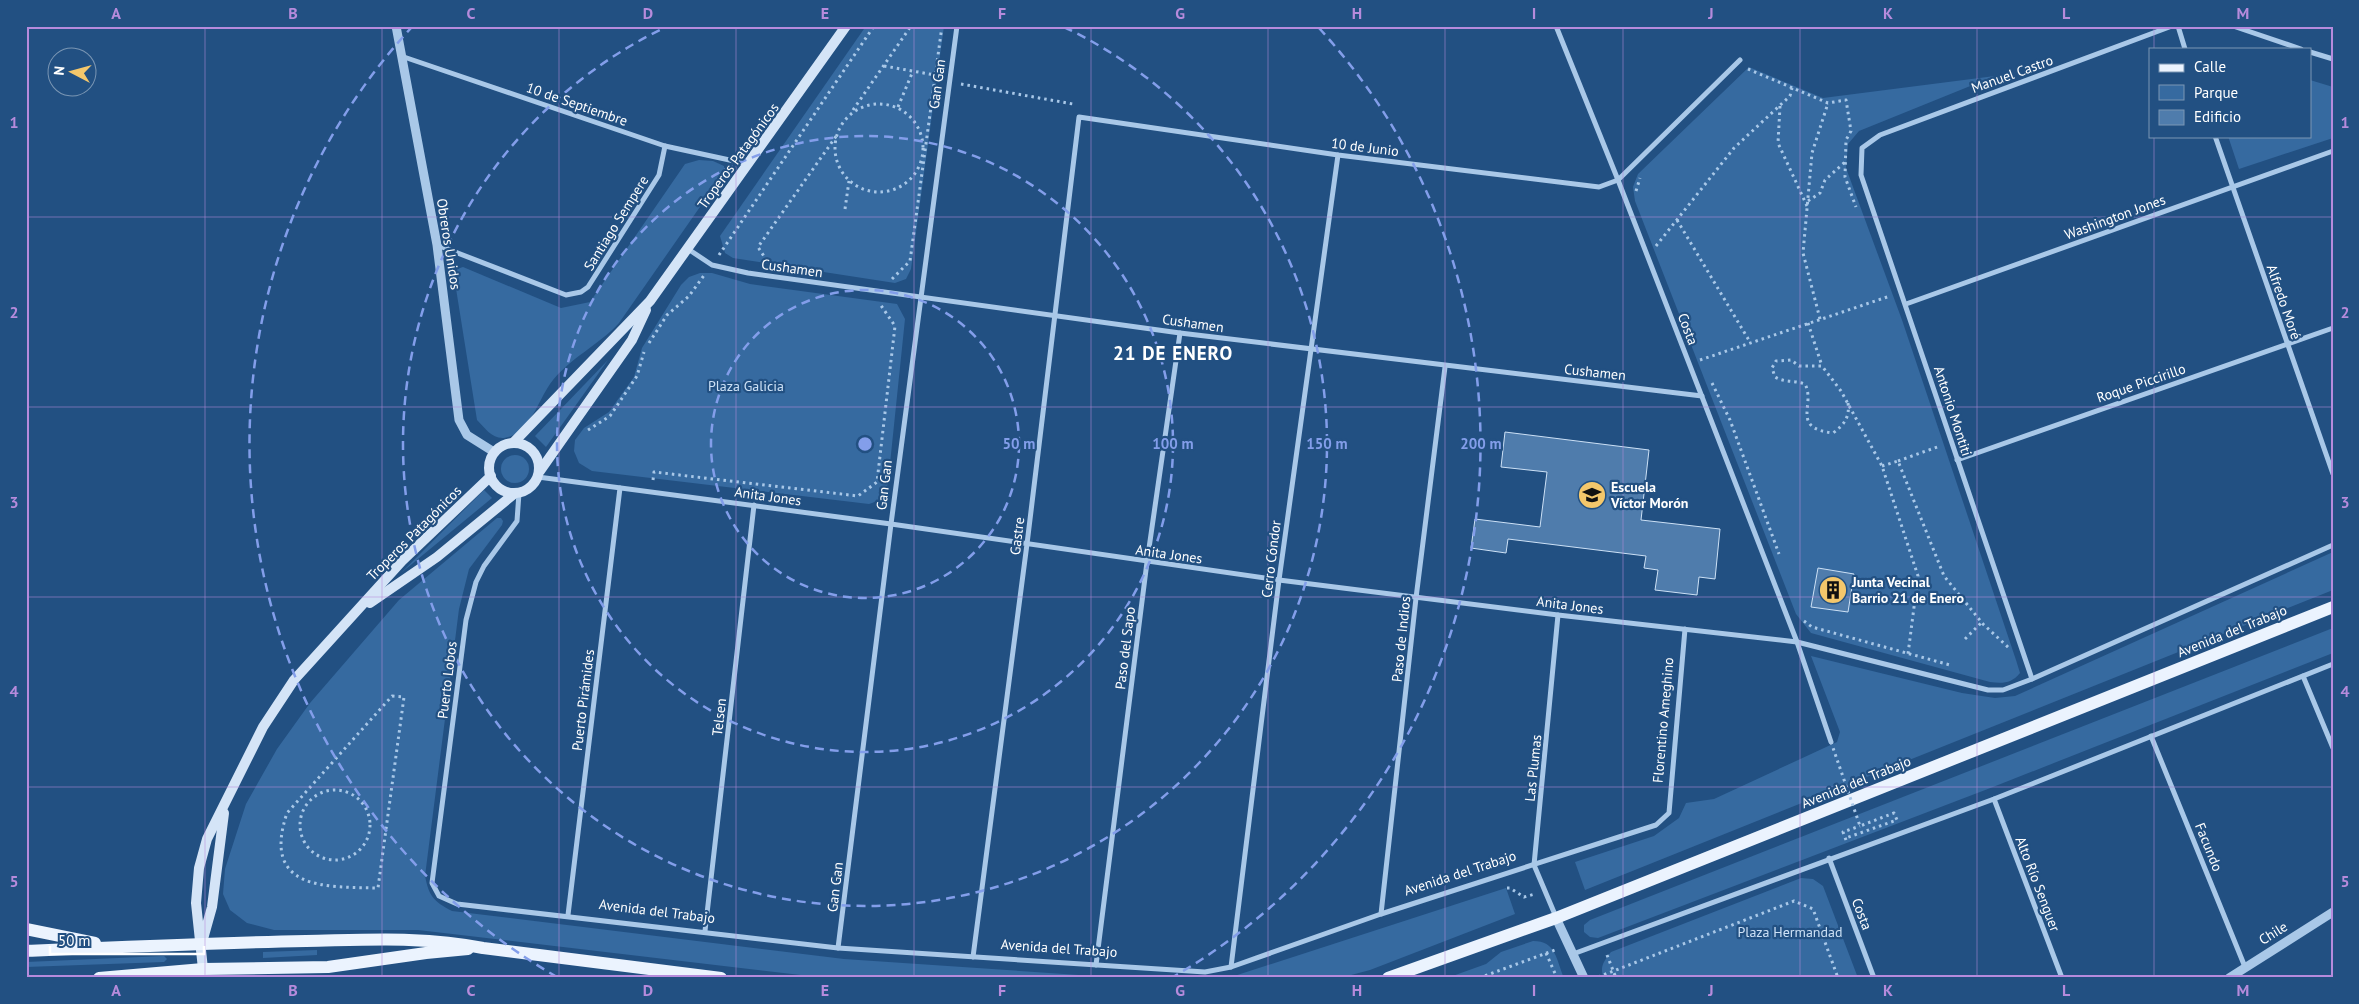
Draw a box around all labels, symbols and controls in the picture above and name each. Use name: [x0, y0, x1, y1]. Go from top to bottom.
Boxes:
text: A: [111, 3, 121, 23]
text: B: [288, 3, 298, 23]
text: C: [467, 3, 476, 23]
text: D: [643, 3, 653, 23]
text: E: [821, 3, 829, 23]
text: F: [998, 3, 1006, 23]
text: G: [1175, 3, 1185, 23]
text: H: [1352, 3, 1362, 23]
text: I: [1532, 3, 1536, 23]
text: J: [1707, 3, 1714, 23]
text: K: [1883, 3, 1893, 23]
text: L: [2062, 3, 2071, 23]
text: M: [2237, 3, 2249, 23]
north arrow: [48, 48, 98, 98]
legend: [2149, 48, 2312, 138]
street label: Manuel Castro: [1969, 51, 2055, 97]
text: Calle: [2194, 57, 2226, 76]
street label: Gan Gan: [925, 58, 949, 110]
text: N: [50, 65, 69, 76]
street label: 10 de Septiembre: [524, 78, 630, 130]
text: Parque: [2194, 83, 2238, 102]
street label: Troperos Patagónicos: [693, 99, 783, 213]
text: Edificio: [2194, 107, 2241, 126]
text: 1: [9, 112, 19, 132]
text: 1: [2340, 112, 2350, 132]
street label: 10 de Junio: [1330, 134, 1400, 160]
street label: Santiago Sempere: [580, 172, 652, 274]
street label: Washington Jones: [2062, 190, 2168, 244]
street label: Obreros Unidos: [433, 197, 465, 291]
street label: Cushamen: [760, 255, 824, 281]
street label: Alfredo Moré: [2263, 262, 2305, 342]
text: 2: [9, 302, 19, 322]
text: 2: [2340, 302, 2350, 322]
street label: Cushamen: [1161, 310, 1225, 336]
street label: Costa: [1674, 311, 1702, 347]
district label: 21 DE ENERO: [1113, 341, 1233, 365]
street label: Roque Piccirillo: [2094, 359, 2188, 407]
street label: Cushamen: [1563, 360, 1627, 384]
street label: Antonio Montiti: [1930, 364, 1976, 458]
park label: Plaza Galicia: [708, 377, 784, 395]
text: 50 m: [1003, 434, 1035, 453]
text: 100 m: [1152, 434, 1194, 453]
text: 150 m: [1306, 434, 1348, 453]
text: 200 m: [1460, 434, 1502, 453]
centre of rings: [856, 435, 874, 453]
street label: Gan Gan: [872, 459, 896, 511]
place label: Escuela Víctor Morón: [1610, 478, 1688, 512]
school or university icon: Escuela Víctor Morón: [1577, 480, 1607, 510]
street label: Troperos Patagónicos: [363, 482, 465, 584]
street label: Anita Jones: [733, 482, 803, 510]
text: 3: [9, 492, 19, 512]
text: 3: [2340, 492, 2350, 512]
street label: Gastre: [1006, 516, 1028, 556]
street label: Cerro Cóndor: [1257, 519, 1285, 599]
street label: Anita Jones: [1134, 540, 1204, 568]
place label: Junta Vecinal Barrio 21 de Enero: [1851, 573, 1964, 607]
building icon: Junta Vecinal Barrio 21 de Enero: [1818, 575, 1848, 605]
street label: Anita Jones: [1536, 592, 1605, 618]
street label: Paso de Indios: [1388, 595, 1414, 683]
street label: Avenida del Trabajo: [2174, 601, 2290, 661]
street label: Paso del Sapo: [1111, 606, 1139, 690]
street label: Puerto Lobos: [433, 640, 461, 720]
street label: Puerto Pirámides: [568, 648, 598, 752]
street label: Florentino Ameghino: [1649, 656, 1677, 784]
text: 4: [9, 681, 19, 701]
text: 4: [2340, 681, 2350, 701]
street label: Telsen: [708, 697, 730, 737]
street label: Las Plumas: [1521, 734, 1545, 802]
street label: Avenida del Trabajo: [1798, 752, 1914, 812]
street label: Facundo: [2191, 820, 2227, 874]
street label: Alto Río Senguer: [2012, 834, 2064, 934]
street label: Avenida del Trabajo: [1402, 846, 1518, 900]
street label: Gan Gan: [823, 861, 847, 913]
text: 5: [9, 871, 19, 891]
text: 5: [2340, 871, 2350, 891]
street label: Avenida del Trabajo: [598, 895, 716, 927]
street label: Costa: [1848, 896, 1876, 932]
street label: Chile: [2255, 917, 2291, 949]
park label: Plaza Hermandad: [1737, 923, 1843, 941]
scale bar: [50, 924, 204, 956]
text: 50 m: [58, 931, 91, 950]
street label: Avenida del Trabajo: [1000, 935, 1118, 961]
text: A: [111, 980, 121, 1000]
text: B: [288, 980, 298, 1000]
text: C: [467, 980, 476, 1000]
text: D: [643, 980, 653, 1000]
text: E: [821, 980, 829, 1000]
text: F: [998, 980, 1006, 1000]
text: G: [1175, 980, 1185, 1000]
text: H: [1352, 980, 1362, 1000]
text: I: [1532, 980, 1536, 1000]
text: J: [1707, 980, 1714, 1000]
text: K: [1883, 980, 1893, 1000]
text: L: [2062, 980, 2071, 1000]
text: M: [2237, 980, 2249, 1000]

